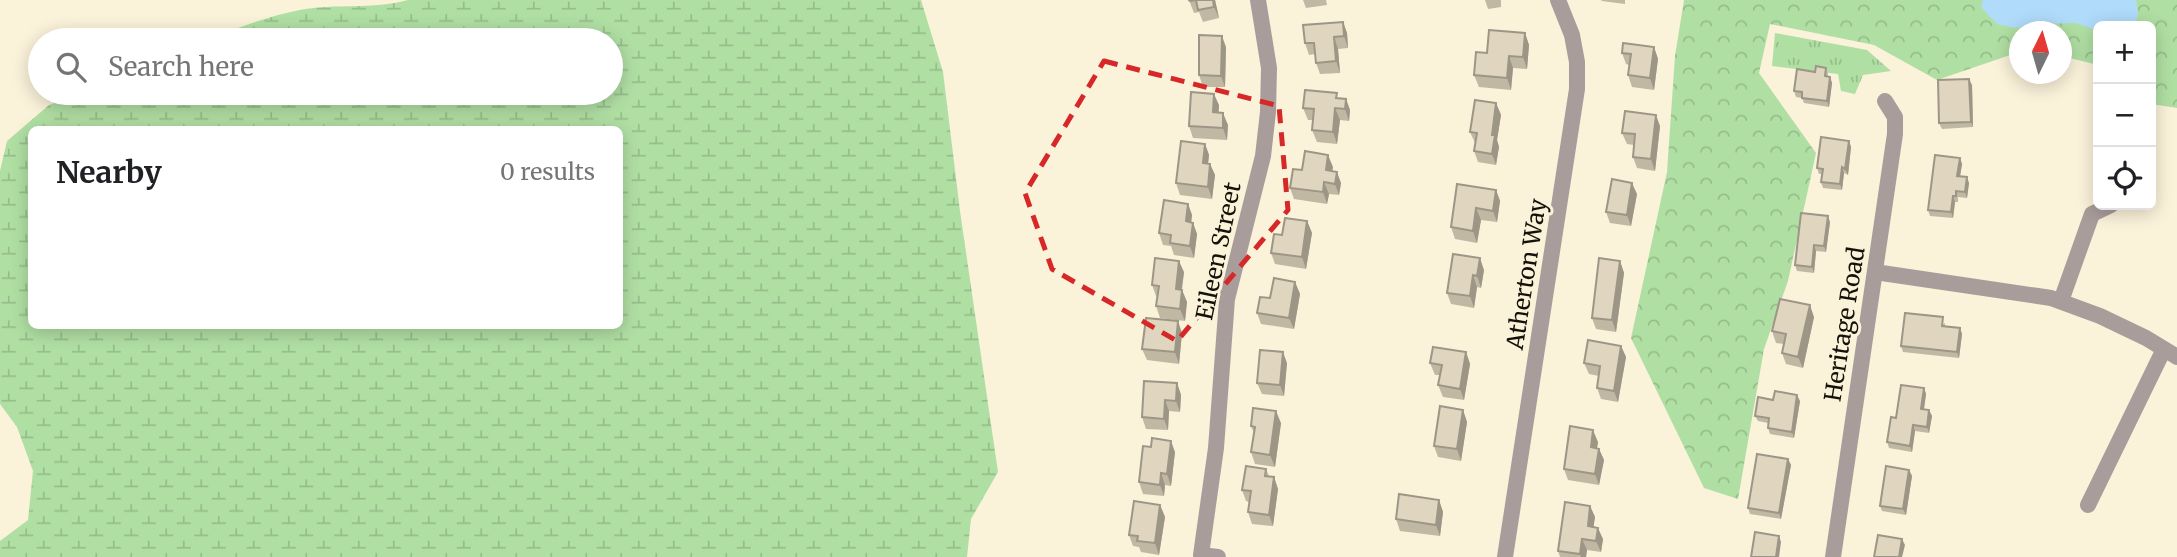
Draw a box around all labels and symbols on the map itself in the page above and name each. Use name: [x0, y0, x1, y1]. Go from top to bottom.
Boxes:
north arrow: [2009, 21, 2072, 84]
street label: Eileen Street: [1189, 179, 1247, 322]
street label: Atherton Way: [1500, 196, 1552, 352]
street label: Heritage Road: [1817, 245, 1871, 403]

